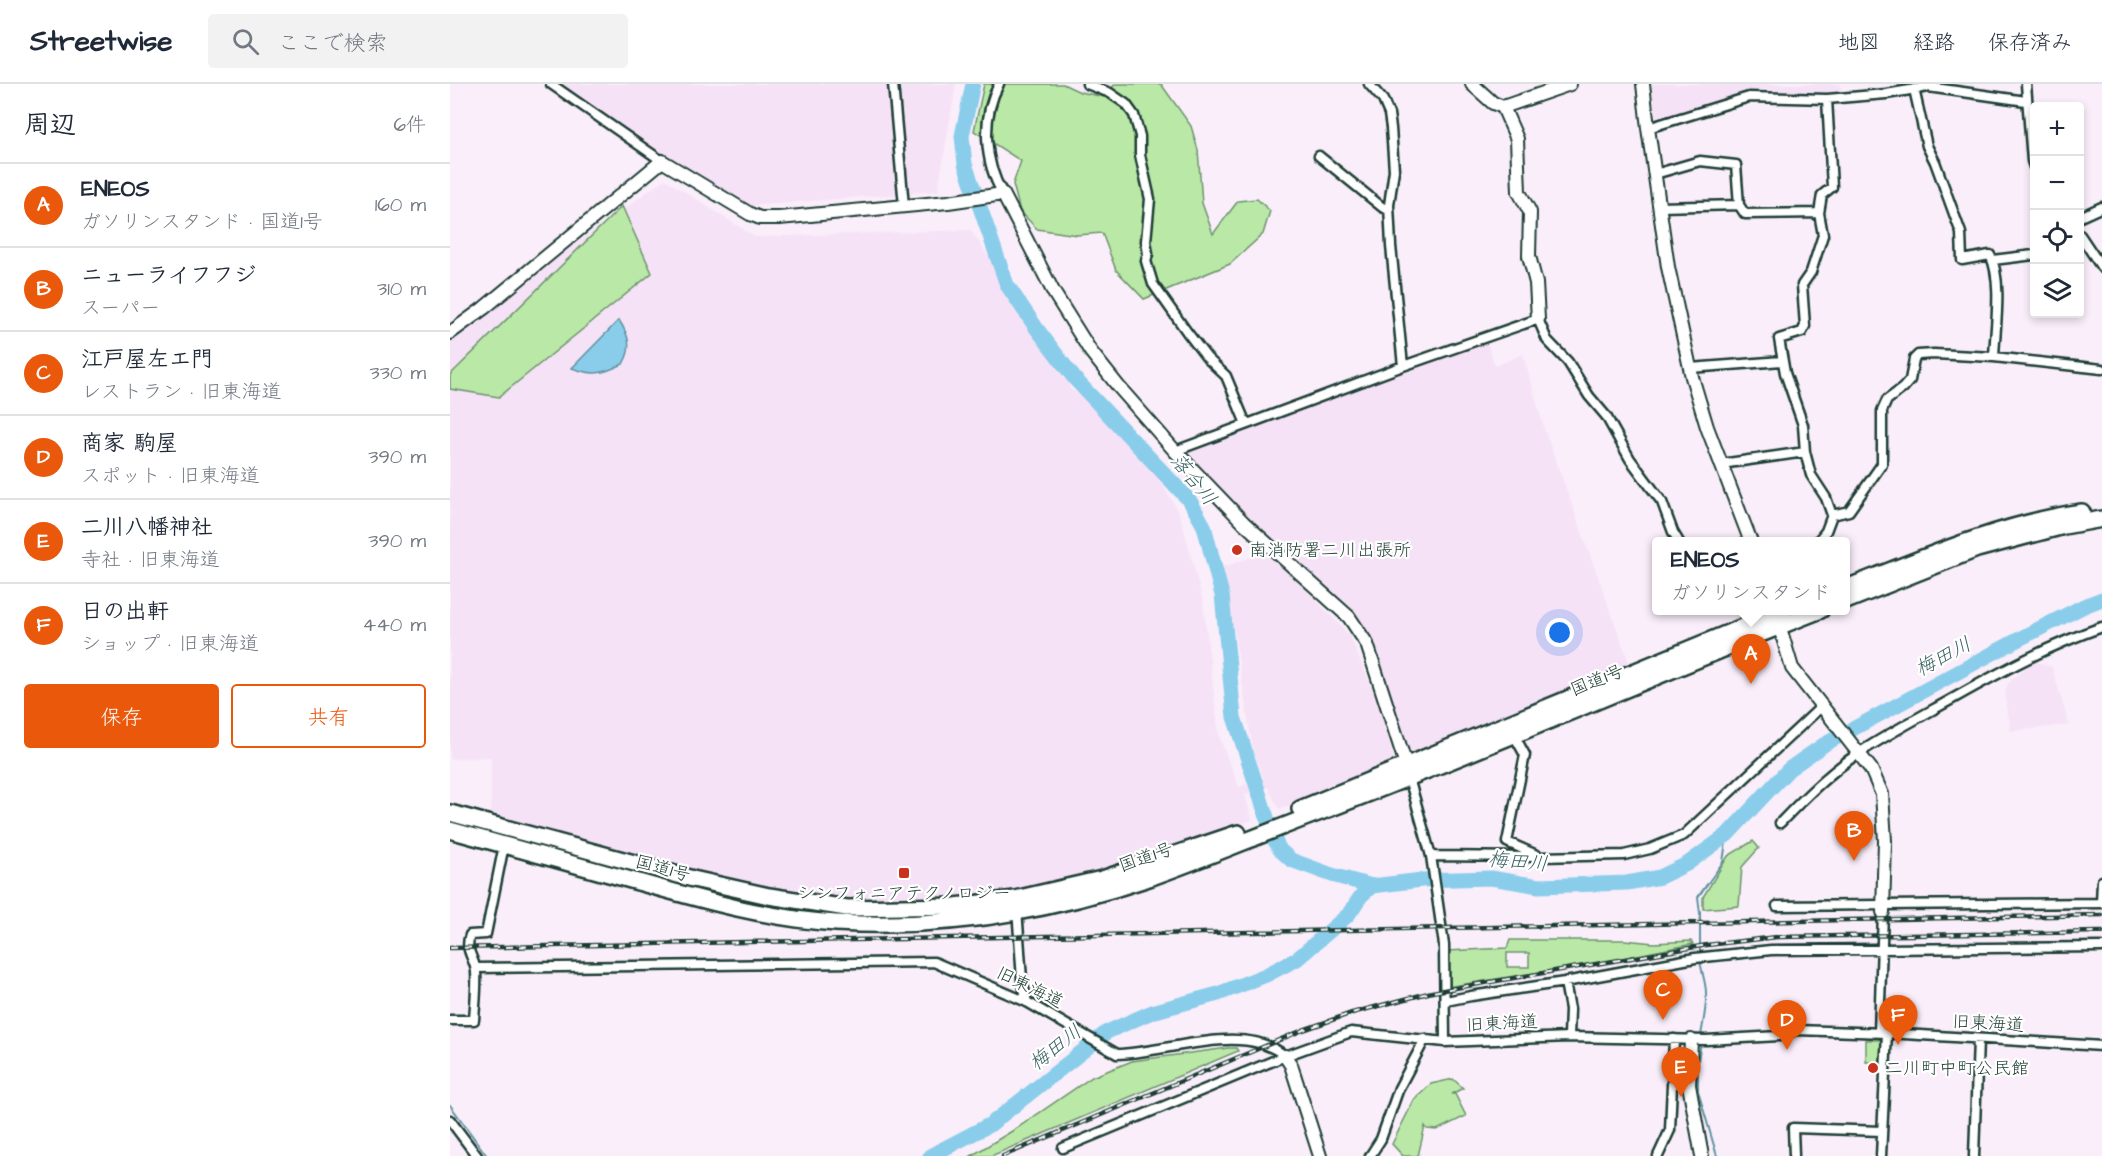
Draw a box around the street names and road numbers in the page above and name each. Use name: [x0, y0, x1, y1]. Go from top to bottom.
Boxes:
street label: 国道1号: [1566, 658, 1628, 703]
street label: 国道1号: [1115, 836, 1177, 878]
street label: 国道1号: [632, 849, 693, 888]
street label: 旧東海道: [992, 960, 1068, 1014]
street label: 旧東海道: [1465, 1009, 1539, 1038]
street label: 旧東海道: [1951, 1009, 2025, 1038]

